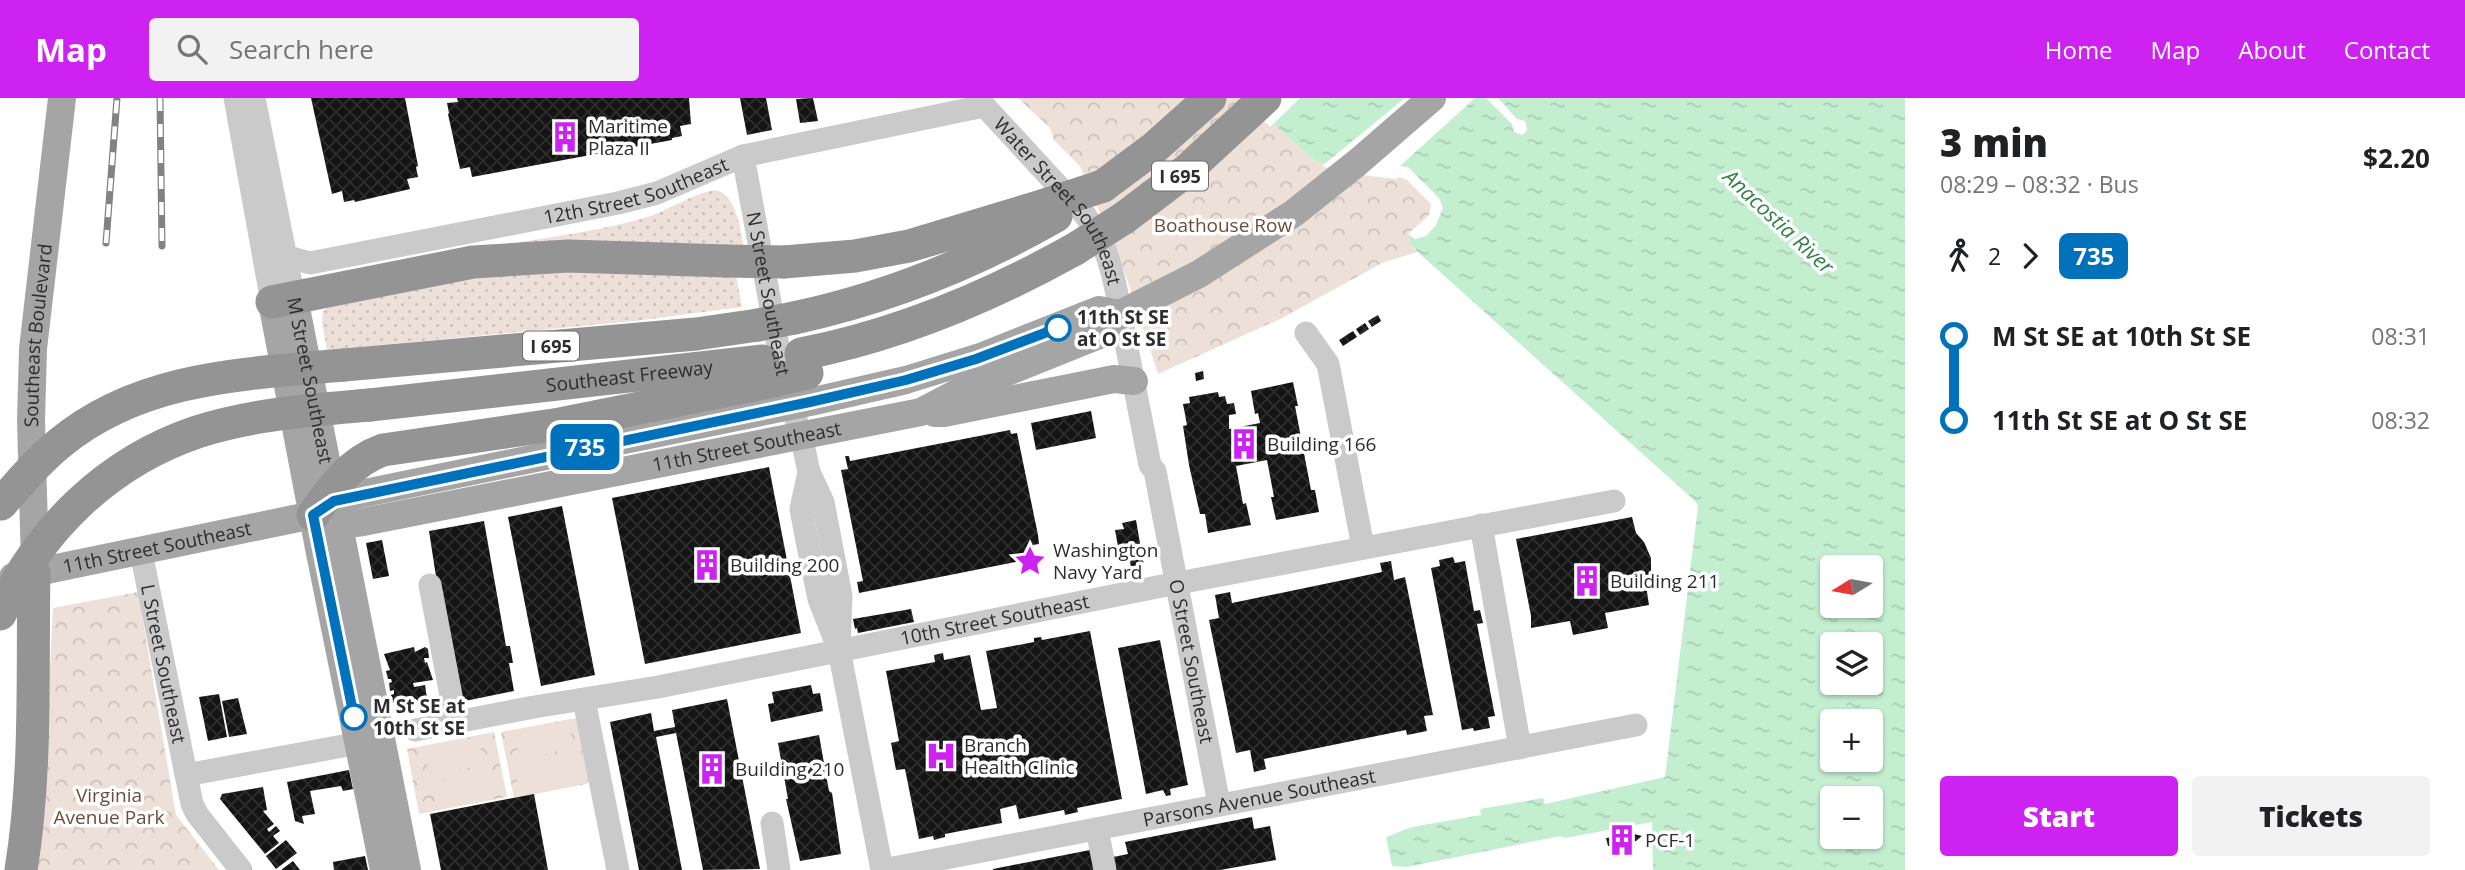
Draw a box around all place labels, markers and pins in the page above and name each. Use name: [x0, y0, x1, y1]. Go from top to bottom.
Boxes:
place label: Maritime Plaza II: [588, 113, 668, 161]
building icon: Maritime Plaza II: [548, 120, 582, 154]
place label: 11th St SE at O St SE: [1077, 304, 1169, 352]
marker: 11th St SE at O St SE: [1045, 315, 1071, 341]
building icon: Building 166: [1227, 427, 1261, 461]
place label: Building 166: [1267, 431, 1376, 457]
place label: Washington Navy Yard: [1053, 537, 1158, 585]
place icon: Washington Navy Yard: [1013, 544, 1047, 578]
building icon: Building 200: [690, 548, 724, 582]
place label: Building 200: [730, 552, 839, 578]
building icon: Building 211: [1570, 564, 1604, 598]
place label: Building 211: [1610, 568, 1719, 594]
place label: M St SE at 10th St SE: [373, 693, 465, 741]
marker: M St SE at 10th St SE: [341, 704, 367, 730]
place label: Branch Health Clinic: [964, 732, 1075, 780]
hospital icon: Branch Health Clinic: [924, 739, 958, 773]
building icon: Building 210: [695, 752, 729, 786]
place label: Building 210: [735, 756, 844, 782]
building icon: PCF-1: [1605, 823, 1639, 857]
place label: PCF-1: [1645, 827, 1695, 853]

